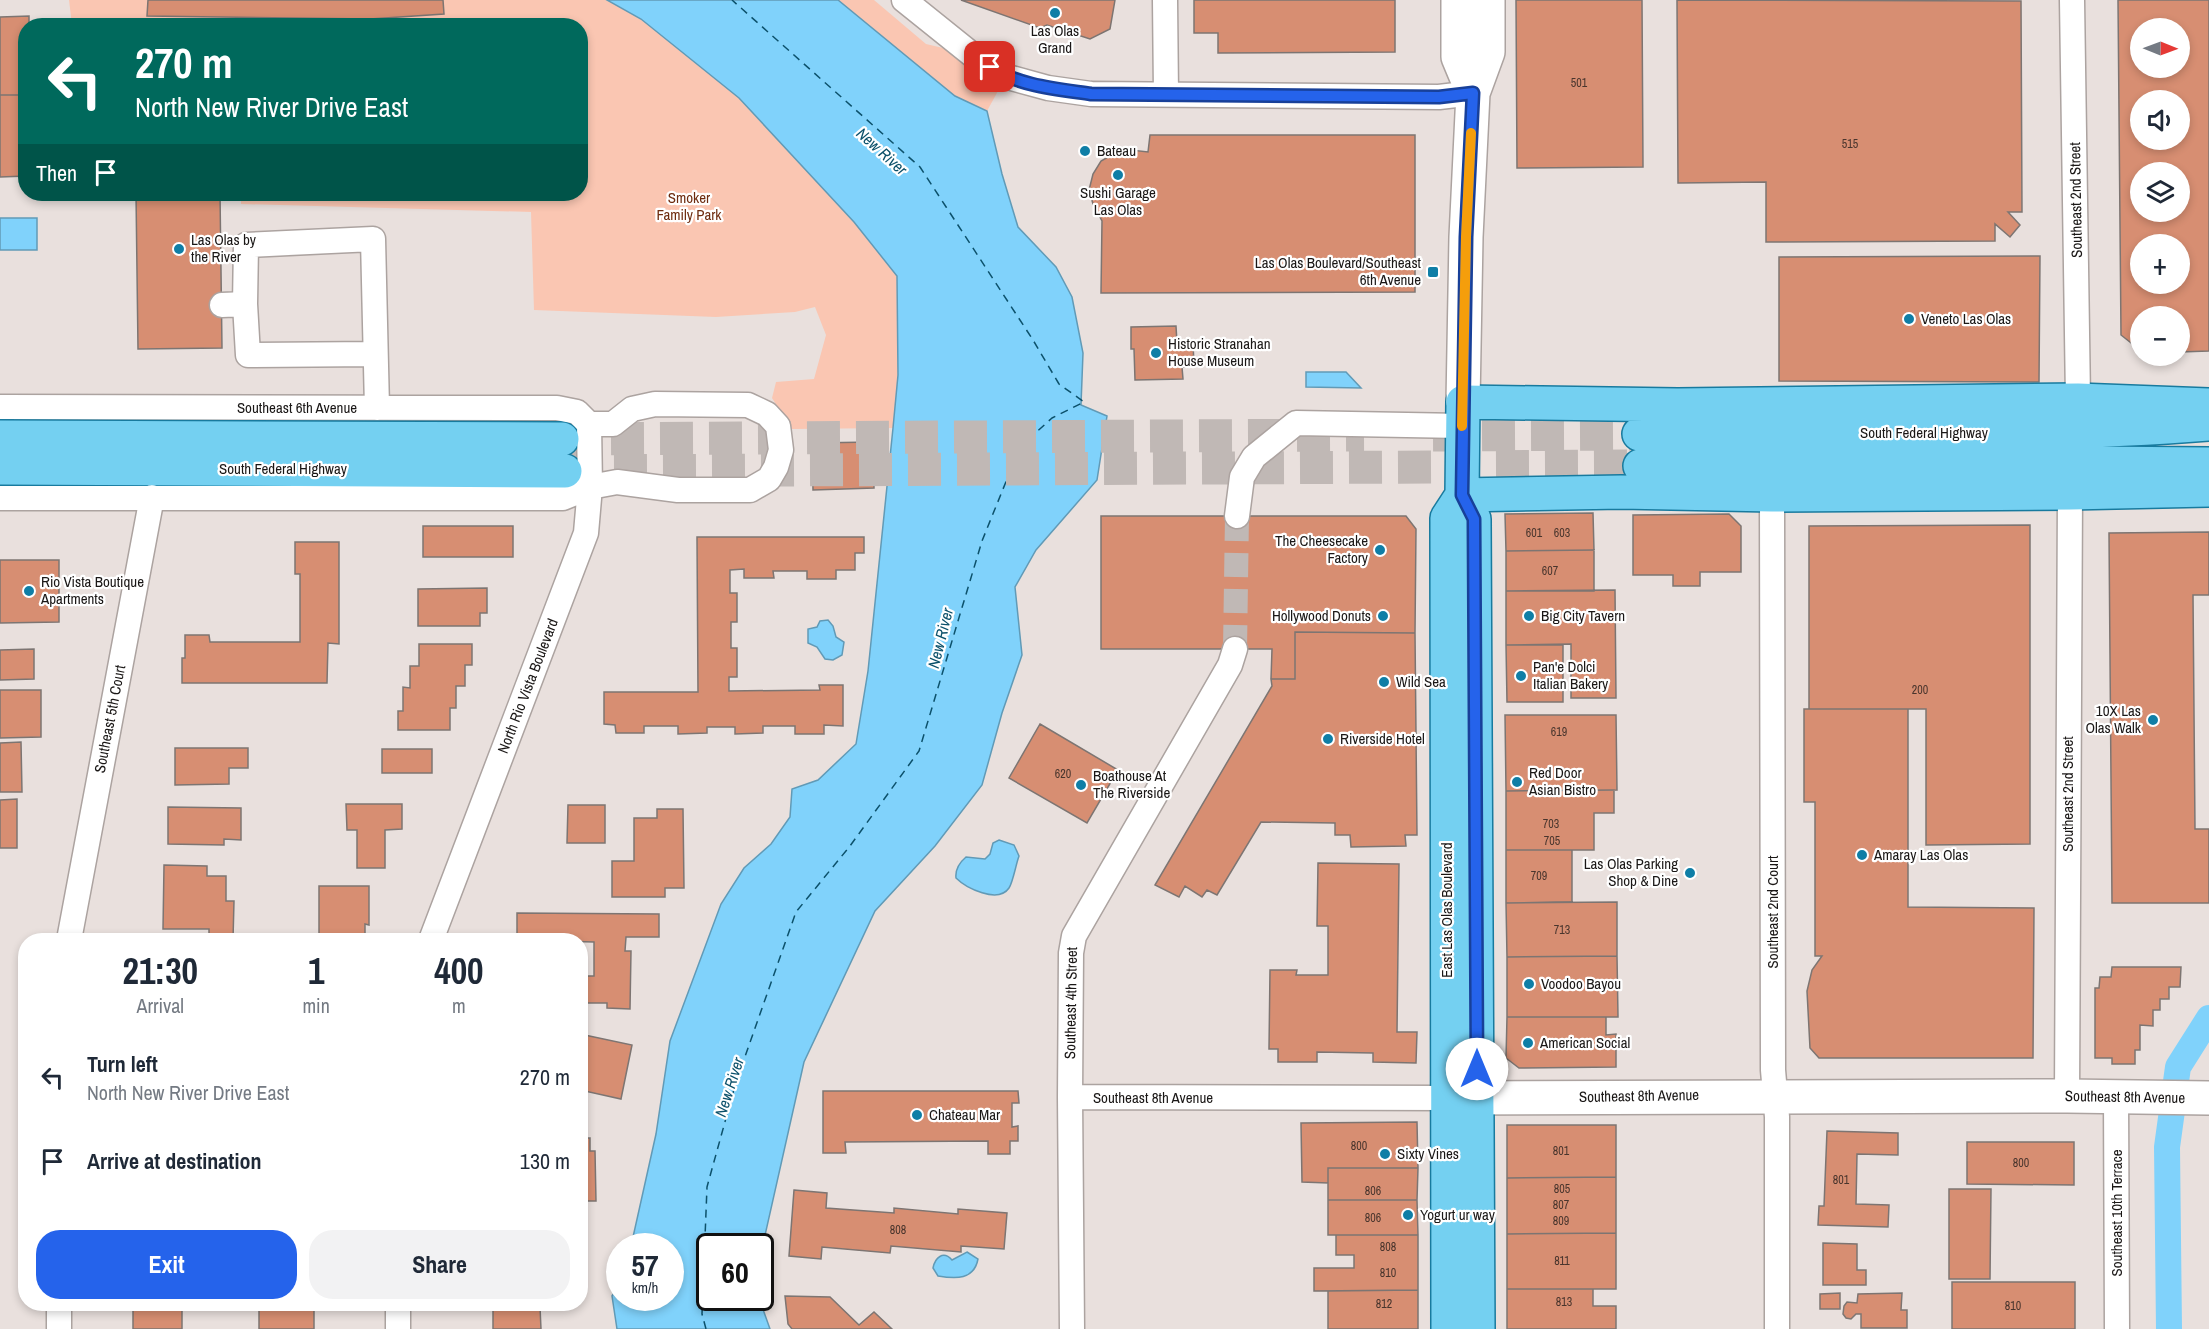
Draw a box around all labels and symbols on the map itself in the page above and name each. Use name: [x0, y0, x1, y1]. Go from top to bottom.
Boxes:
marker: Las Olas Grand: [1048, 6, 1062, 20]
north arrow: [2130, 18, 2190, 78]
place label: Las Olas Grand: [1031, 20, 1079, 58]
pin: [964, 41, 1015, 92]
house number: 501: [1571, 75, 1588, 91]
water label: New River: [852, 122, 913, 180]
house number: 515: [1842, 136, 1859, 152]
place label: Bateau: [1097, 140, 1136, 161]
street label: Southeast 2nd Street: [2064, 141, 2087, 258]
marker: Bateau: [1078, 144, 1092, 158]
marker: Sushi Garage Las Olas: [1111, 168, 1125, 182]
place label: Sushi Garage Las Olas: [1080, 182, 1156, 220]
park label: Smoker Family Park: [656, 187, 722, 225]
place label: Las Olas by the River: [191, 229, 257, 267]
marker: Las Olas by the River: [172, 242, 186, 256]
place label: Las Olas Boulevard/Southeast 6th Avenue: [1255, 252, 1422, 290]
marker: Las Olas Boulevard/Southeast 6th Avenue: [1426, 265, 1440, 279]
place label: Veneto Las Olas: [1921, 308, 2011, 329]
marker: Veneto Las Olas: [1902, 312, 1916, 326]
place label: Historic Stranahan House Museum: [1168, 333, 1271, 371]
marker: Historic Stranahan House Museum: [1149, 346, 1163, 360]
street label: Southeast 6th Avenue: [237, 397, 357, 418]
street label: South Federal Highway: [1860, 422, 1989, 443]
street label: South Federal Highway: [219, 458, 348, 479]
house number: 601: [1526, 525, 1543, 541]
house number: 603: [1554, 525, 1570, 541]
place label: The Cheesecake Factory: [1275, 530, 1369, 568]
marker: The Cheesecake Factory: [1373, 543, 1387, 557]
house number: 607: [1542, 563, 1559, 579]
place label: Rio Vista Boutique Apartments: [40, 571, 144, 609]
marker: Rio Vista Boutique Apartments: [22, 584, 36, 598]
water label: New River: [922, 605, 958, 670]
place label: Hollywood Donuts: [1272, 605, 1371, 626]
place label: Big City Tavern: [1541, 605, 1625, 626]
marker: Hollywood Donuts: [1376, 609, 1390, 623]
marker: Big City Tavern: [1522, 609, 1536, 623]
street label: North Rio Vista Boulevard: [492, 615, 563, 756]
place label: Pan'e Dolci Italian Bakery: [1533, 656, 1609, 694]
street label: Southeast 5th Court: [89, 663, 130, 775]
marker: Pan'e Dolci Italian Bakery: [1514, 669, 1528, 683]
place label: Wild Sea: [1396, 671, 1446, 692]
marker: Wild Sea: [1377, 675, 1391, 689]
house number: 200: [1912, 682, 1928, 698]
place label: 10X Las Olas Walk: [2085, 700, 2142, 738]
marker: 10X Las Olas Walk: [2146, 713, 2160, 727]
house number: 619: [1551, 724, 1567, 740]
place label: Riverside Hotel: [1340, 728, 1425, 749]
marker: Riverside Hotel: [1321, 732, 1335, 746]
street label: Southeast 2nd Street: [2057, 736, 2078, 852]
place label: Red Door Asian Bistro: [1528, 762, 1596, 800]
place label: Boathouse At The Riverside: [1093, 765, 1170, 803]
house number: 620: [1055, 766, 1071, 782]
marker: Red Door Asian Bistro: [1510, 775, 1524, 789]
marker: Boathouse At The Riverside: [1074, 778, 1088, 792]
house number: 703: [1543, 816, 1559, 832]
house number: 705: [1544, 833, 1561, 849]
street label: East Las Olas Boulevard: [1436, 842, 1457, 978]
place label: Amaray Las Olas: [1873, 844, 1968, 865]
marker: Amaray Las Olas: [1855, 848, 1869, 862]
place label: Las Olas Parking Shop & Dine: [1584, 853, 1678, 891]
street label: Southeast 2nd Court: [1762, 855, 1783, 968]
marker: Las Olas Parking Shop & Dine: [1683, 866, 1697, 880]
house number: 709: [1531, 868, 1547, 884]
house number: 713: [1554, 922, 1570, 938]
street label: Southeast 4th Street: [1059, 946, 1082, 1059]
place label: Voodoo Bayou: [1541, 973, 1621, 994]
marker: Voodoo Bayou: [1522, 977, 1536, 991]
place label: American Social: [1539, 1032, 1630, 1053]
marker: American Social: [1521, 1036, 1535, 1050]
position arrow: [1445, 1037, 1509, 1101]
water label: New River: [709, 1054, 749, 1120]
street label: Southeast 8th Avenue: [1579, 1084, 1699, 1107]
street label: Southeast 8th Avenue: [2065, 1085, 2185, 1108]
street label: Southeast 8th Avenue: [1093, 1087, 1213, 1108]
place label: Chateau Mar: [929, 1104, 1000, 1125]
marker: Chateau Mar: [910, 1108, 924, 1122]
house number: 800: [1351, 1138, 1367, 1154]
place label: Sixty Vines: [1397, 1143, 1459, 1164]
house number: 801: [1553, 1143, 1570, 1159]
marker: Sixty Vines: [1378, 1147, 1392, 1161]
street label: Southeast 10th Terrace: [2106, 1149, 2127, 1276]
house number: 800: [2013, 1155, 2029, 1171]
house number: 801: [1833, 1172, 1850, 1188]
house number: 805: [1554, 1181, 1571, 1197]
house number: 806: [1365, 1183, 1381, 1199]
house number: 807: [1553, 1197, 1570, 1213]
place label: Yogurt ur way: [1420, 1204, 1496, 1225]
marker: Yogurt ur way: [1401, 1208, 1415, 1222]
house number: 806: [1365, 1210, 1381, 1226]
house number: 809: [1553, 1213, 1569, 1229]
house number: 808: [890, 1222, 906, 1238]
speed limit sign: 60: [696, 1233, 774, 1311]
house number: 808: [1380, 1239, 1396, 1255]
house number: 811: [1554, 1253, 1570, 1269]
house number: 810: [1380, 1265, 1396, 1281]
house number: 813: [1556, 1294, 1572, 1310]
house number: 812: [1376, 1296, 1392, 1312]
house number: 810: [2005, 1298, 2021, 1314]

